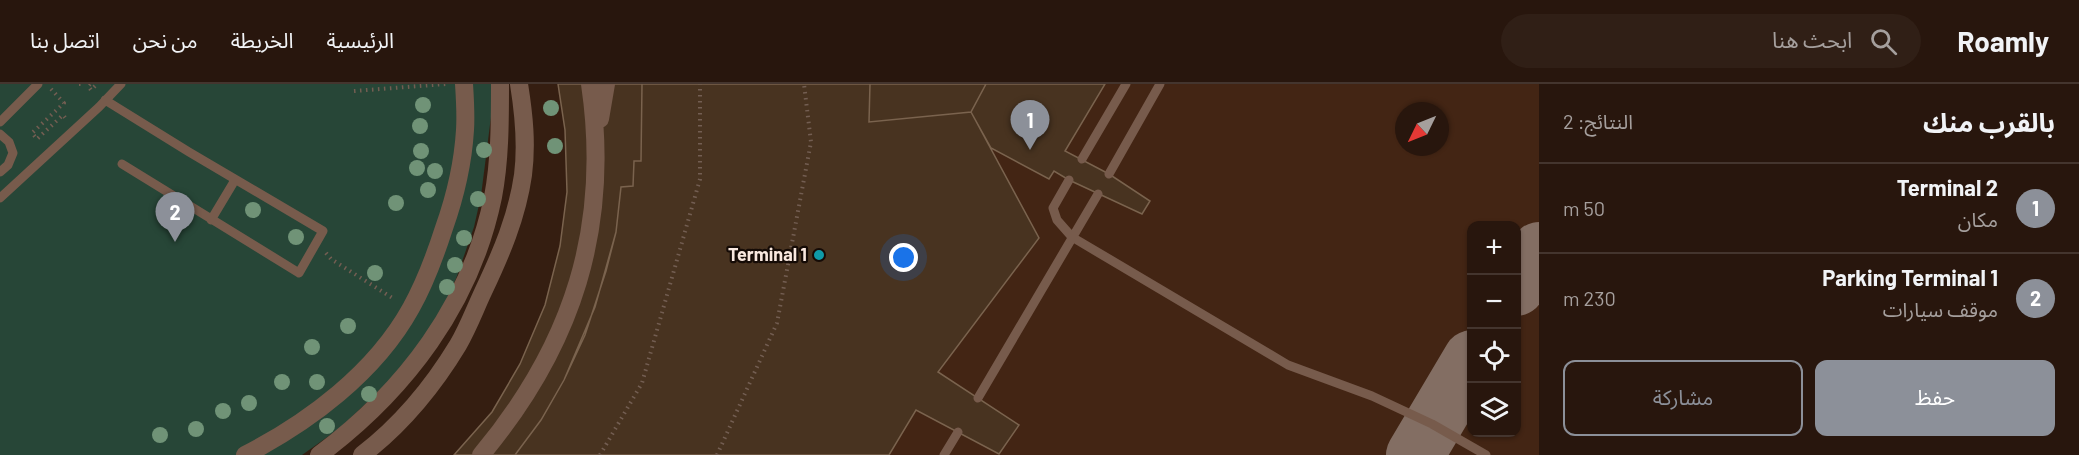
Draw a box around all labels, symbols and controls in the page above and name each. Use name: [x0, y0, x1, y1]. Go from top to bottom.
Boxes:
search box: [1501, 14, 1921, 68]
text: Roamly: [1957, 24, 2049, 58]
icon: search: [1867, 25, 1900, 58]
text: ابحث هنا: [1772, 26, 1852, 52]
text: اتصل بنا: [30, 27, 100, 52]
text: من نحن: [133, 27, 198, 52]
text: الخريطة: [231, 27, 294, 52]
text: الرئيسية: [327, 27, 394, 52]
pin: 1: [1010, 100, 1050, 150]
north arrow: [1395, 102, 1449, 156]
text: بالقرب منك: [1923, 106, 2055, 137]
text: النتائج: 2: [1563, 109, 1633, 133]
text: Terminal 2: [1897, 174, 1998, 200]
pin: 2: [156, 192, 195, 242]
text: 50 m: [1563, 196, 1605, 220]
text: 1: [2032, 196, 2039, 220]
text: مكان: [1958, 207, 1998, 231]
map controls: [1467, 221, 1521, 437]
button: +: [1467, 221, 1521, 275]
place label: Terminal 1: [728, 243, 807, 265]
your location: [889, 243, 918, 272]
marker: Terminal 1: [812, 248, 826, 262]
text: Parking Terminal 1: [1822, 264, 1998, 290]
button: −: [1467, 275, 1521, 329]
text: 230 m: [1563, 286, 1616, 310]
text: 2: [2030, 286, 2041, 310]
text: موقف سيارات: [1883, 297, 1998, 321]
button: locate: [1467, 329, 1521, 383]
button: مشاركة: [1563, 360, 1803, 436]
button: حفظ: [1815, 360, 2055, 436]
button: layers: [1467, 383, 1521, 437]

